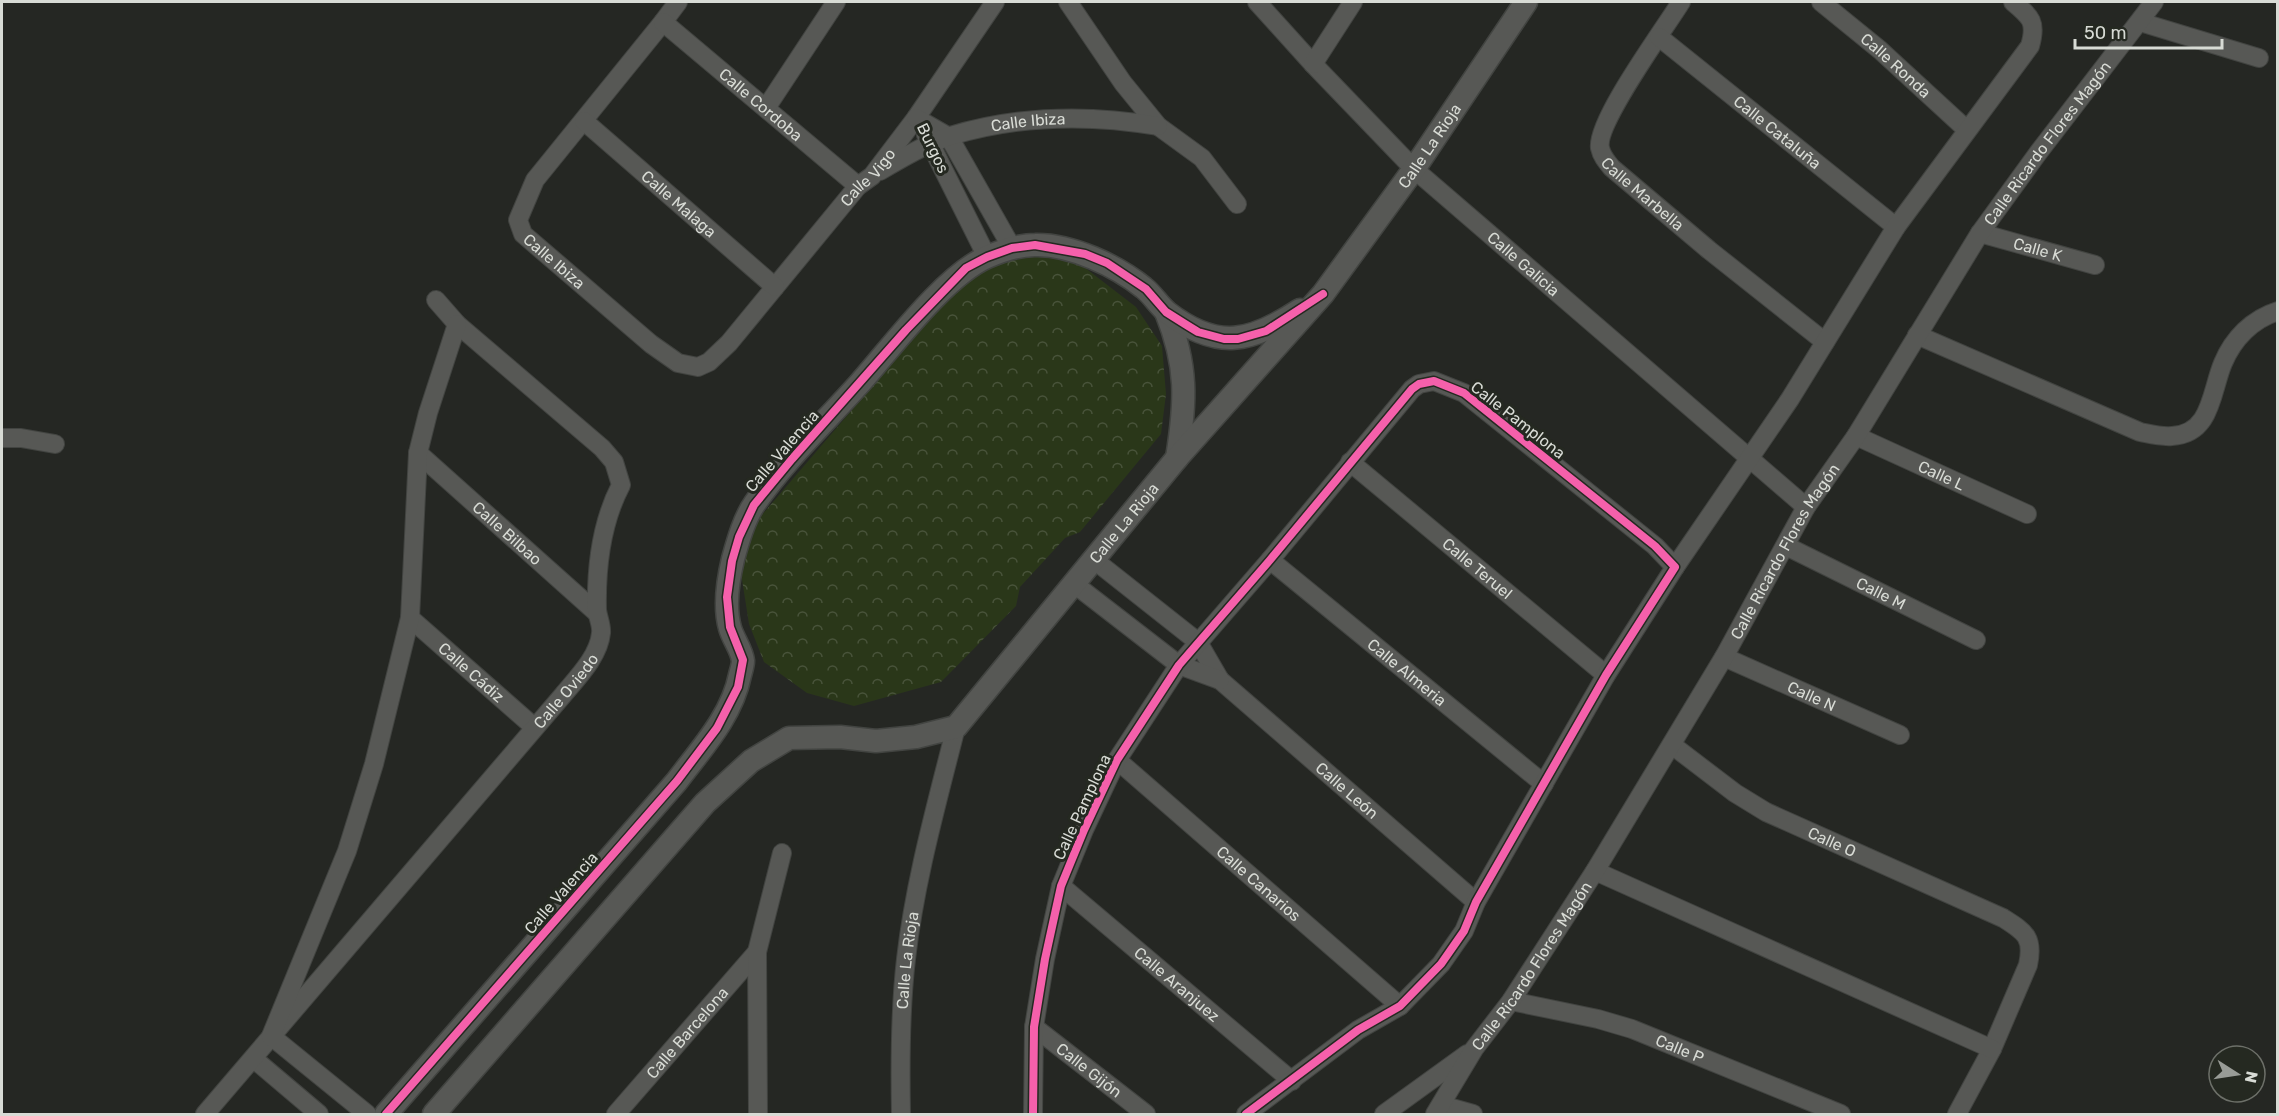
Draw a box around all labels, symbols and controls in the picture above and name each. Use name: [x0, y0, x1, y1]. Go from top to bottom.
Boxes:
scale bar: [2075, 12, 2222, 50]
text: 50 m: [2084, 22, 2127, 44]
street label: Calle Ronda: [1857, 29, 1935, 102]
street label: Calle Ricardo Flores Magón: [1979, 57, 2115, 229]
street label: Calle Cordoba: [715, 64, 807, 145]
street label: Calle Cataluña: [1730, 91, 1825, 173]
street label: Calle La Rioja: [1394, 100, 1465, 192]
street label: Calle Ibiza: [989, 109, 1066, 135]
street label: Burgos: [913, 120, 953, 176]
street label: Calle Vigo: [836, 144, 899, 210]
street label: Calle Marbella: [1597, 153, 1688, 234]
street label: Calle Malaga: [638, 166, 720, 241]
street label: Calle Galicia: [1484, 227, 1564, 300]
street label: Calle Ibiza: [520, 229, 589, 293]
street label: Calle K: [2011, 233, 2065, 265]
street label: Calle Pamplona: [1467, 377, 1569, 463]
street label: Calle Valencia: [741, 406, 823, 496]
street label: Calle L: [1915, 456, 1968, 494]
street label: Calle Ricardo Flores Magón: [1726, 460, 1843, 642]
street label: Calle La Rioja: [1085, 479, 1162, 567]
street label: Calle Bilbao: [469, 497, 546, 569]
street label: Calle Teruel: [1439, 534, 1516, 603]
street label: Calle M: [1853, 573, 1909, 613]
street label: Calle Almeria: [1364, 634, 1450, 710]
street label: Calle Cádiz: [435, 638, 508, 706]
street label: Calle Oviedo: [529, 650, 602, 732]
street label: Calle N: [1784, 677, 1839, 715]
street label: Calle Pamplona: [1049, 751, 1115, 863]
street label: Calle León: [1312, 758, 1382, 823]
street label: Calle O: [1805, 822, 1859, 861]
street label: Calle Canarios: [1213, 842, 1305, 925]
street label: Calle Valencia: [520, 848, 602, 938]
street label: Calle Ricardo Flores Magón: [1467, 878, 1595, 1054]
street label: Calle La Rioja: [892, 910, 922, 1010]
street label: Calle Aranjuez: [1131, 943, 1224, 1025]
street label: Calle Barcelona: [642, 983, 732, 1082]
street label: Calle P: [1653, 1030, 1707, 1067]
street label: Calle Gijón: [1053, 1039, 1126, 1101]
north arrow: [2207, 1044, 2267, 1104]
text: N: [2241, 1069, 2262, 1085]

